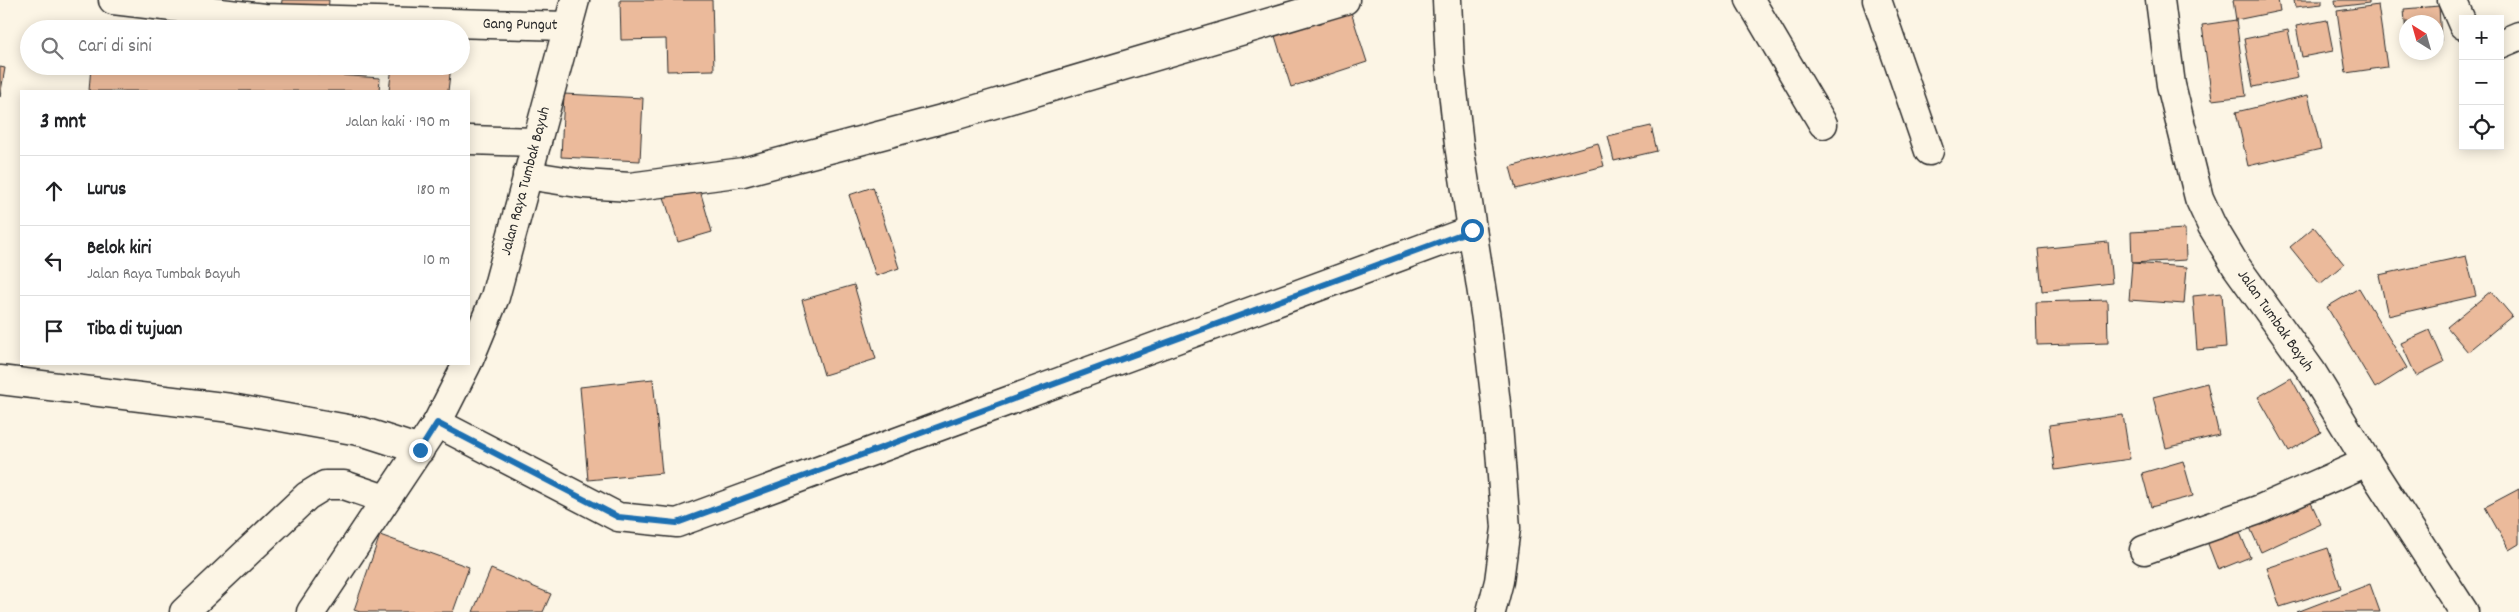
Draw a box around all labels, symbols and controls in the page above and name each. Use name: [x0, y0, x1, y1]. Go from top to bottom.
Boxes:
street label: Gang Pungut: [482, 13, 558, 37]
north arrow: [2399, 15, 2444, 60]
map controls: [2459, 15, 2504, 150]
button: +: [2459, 15, 2504, 60]
search box: [20, 20, 470, 75]
icon: search: [38, 34, 66, 62]
text: Cari di sini: [78, 34, 152, 61]
button: −: [2459, 60, 2504, 105]
street label: Jalan Raya Tumbak Bayuh: [495, 104, 557, 258]
button: locate: [2459, 105, 2504, 150]
text: 3 mnt: [40, 108, 86, 138]
text: Jalan kaki · 190 m: [346, 111, 450, 134]
icon: ahead: [40, 177, 68, 205]
text: Lurus: [87, 177, 126, 204]
text: 180 m: [417, 179, 450, 202]
route start: [1461, 219, 1484, 242]
text: Belok kiri: [87, 236, 151, 263]
icon: left: [40, 247, 68, 275]
text: 10 m: [423, 249, 450, 272]
text: Jalan Raya Tumbak Bayuh: [87, 263, 240, 286]
street label: Jalan Tumbak Bayuh: [2231, 265, 2319, 377]
icon: arrive: [40, 317, 68, 345]
text: Tiba di tujuan: [87, 317, 182, 344]
route end: [409, 439, 432, 462]

